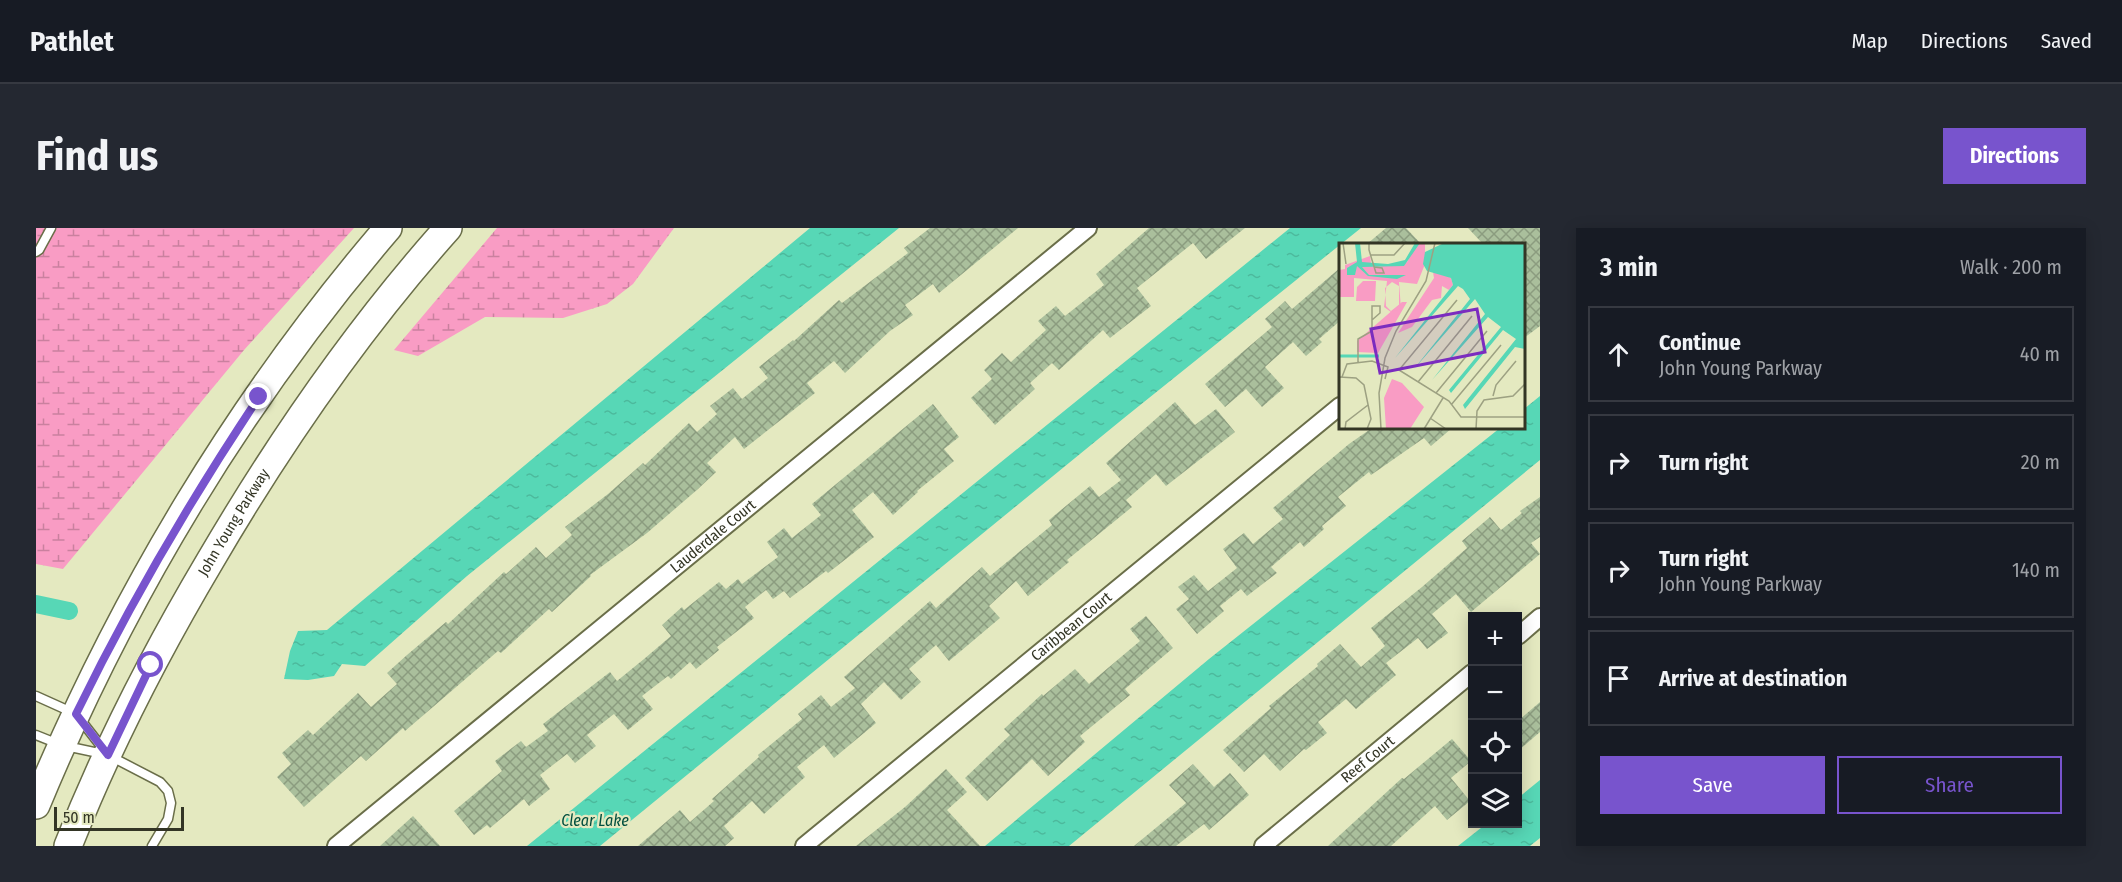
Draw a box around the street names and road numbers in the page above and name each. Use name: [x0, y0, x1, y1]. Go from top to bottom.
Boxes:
street label: John Young Parkway: [194, 465, 273, 579]
street label: Lauderdale Court: [667, 496, 760, 577]
street label: Caribbean Court: [1027, 588, 1116, 665]
street label: Reef Court: [1337, 732, 1398, 787]

